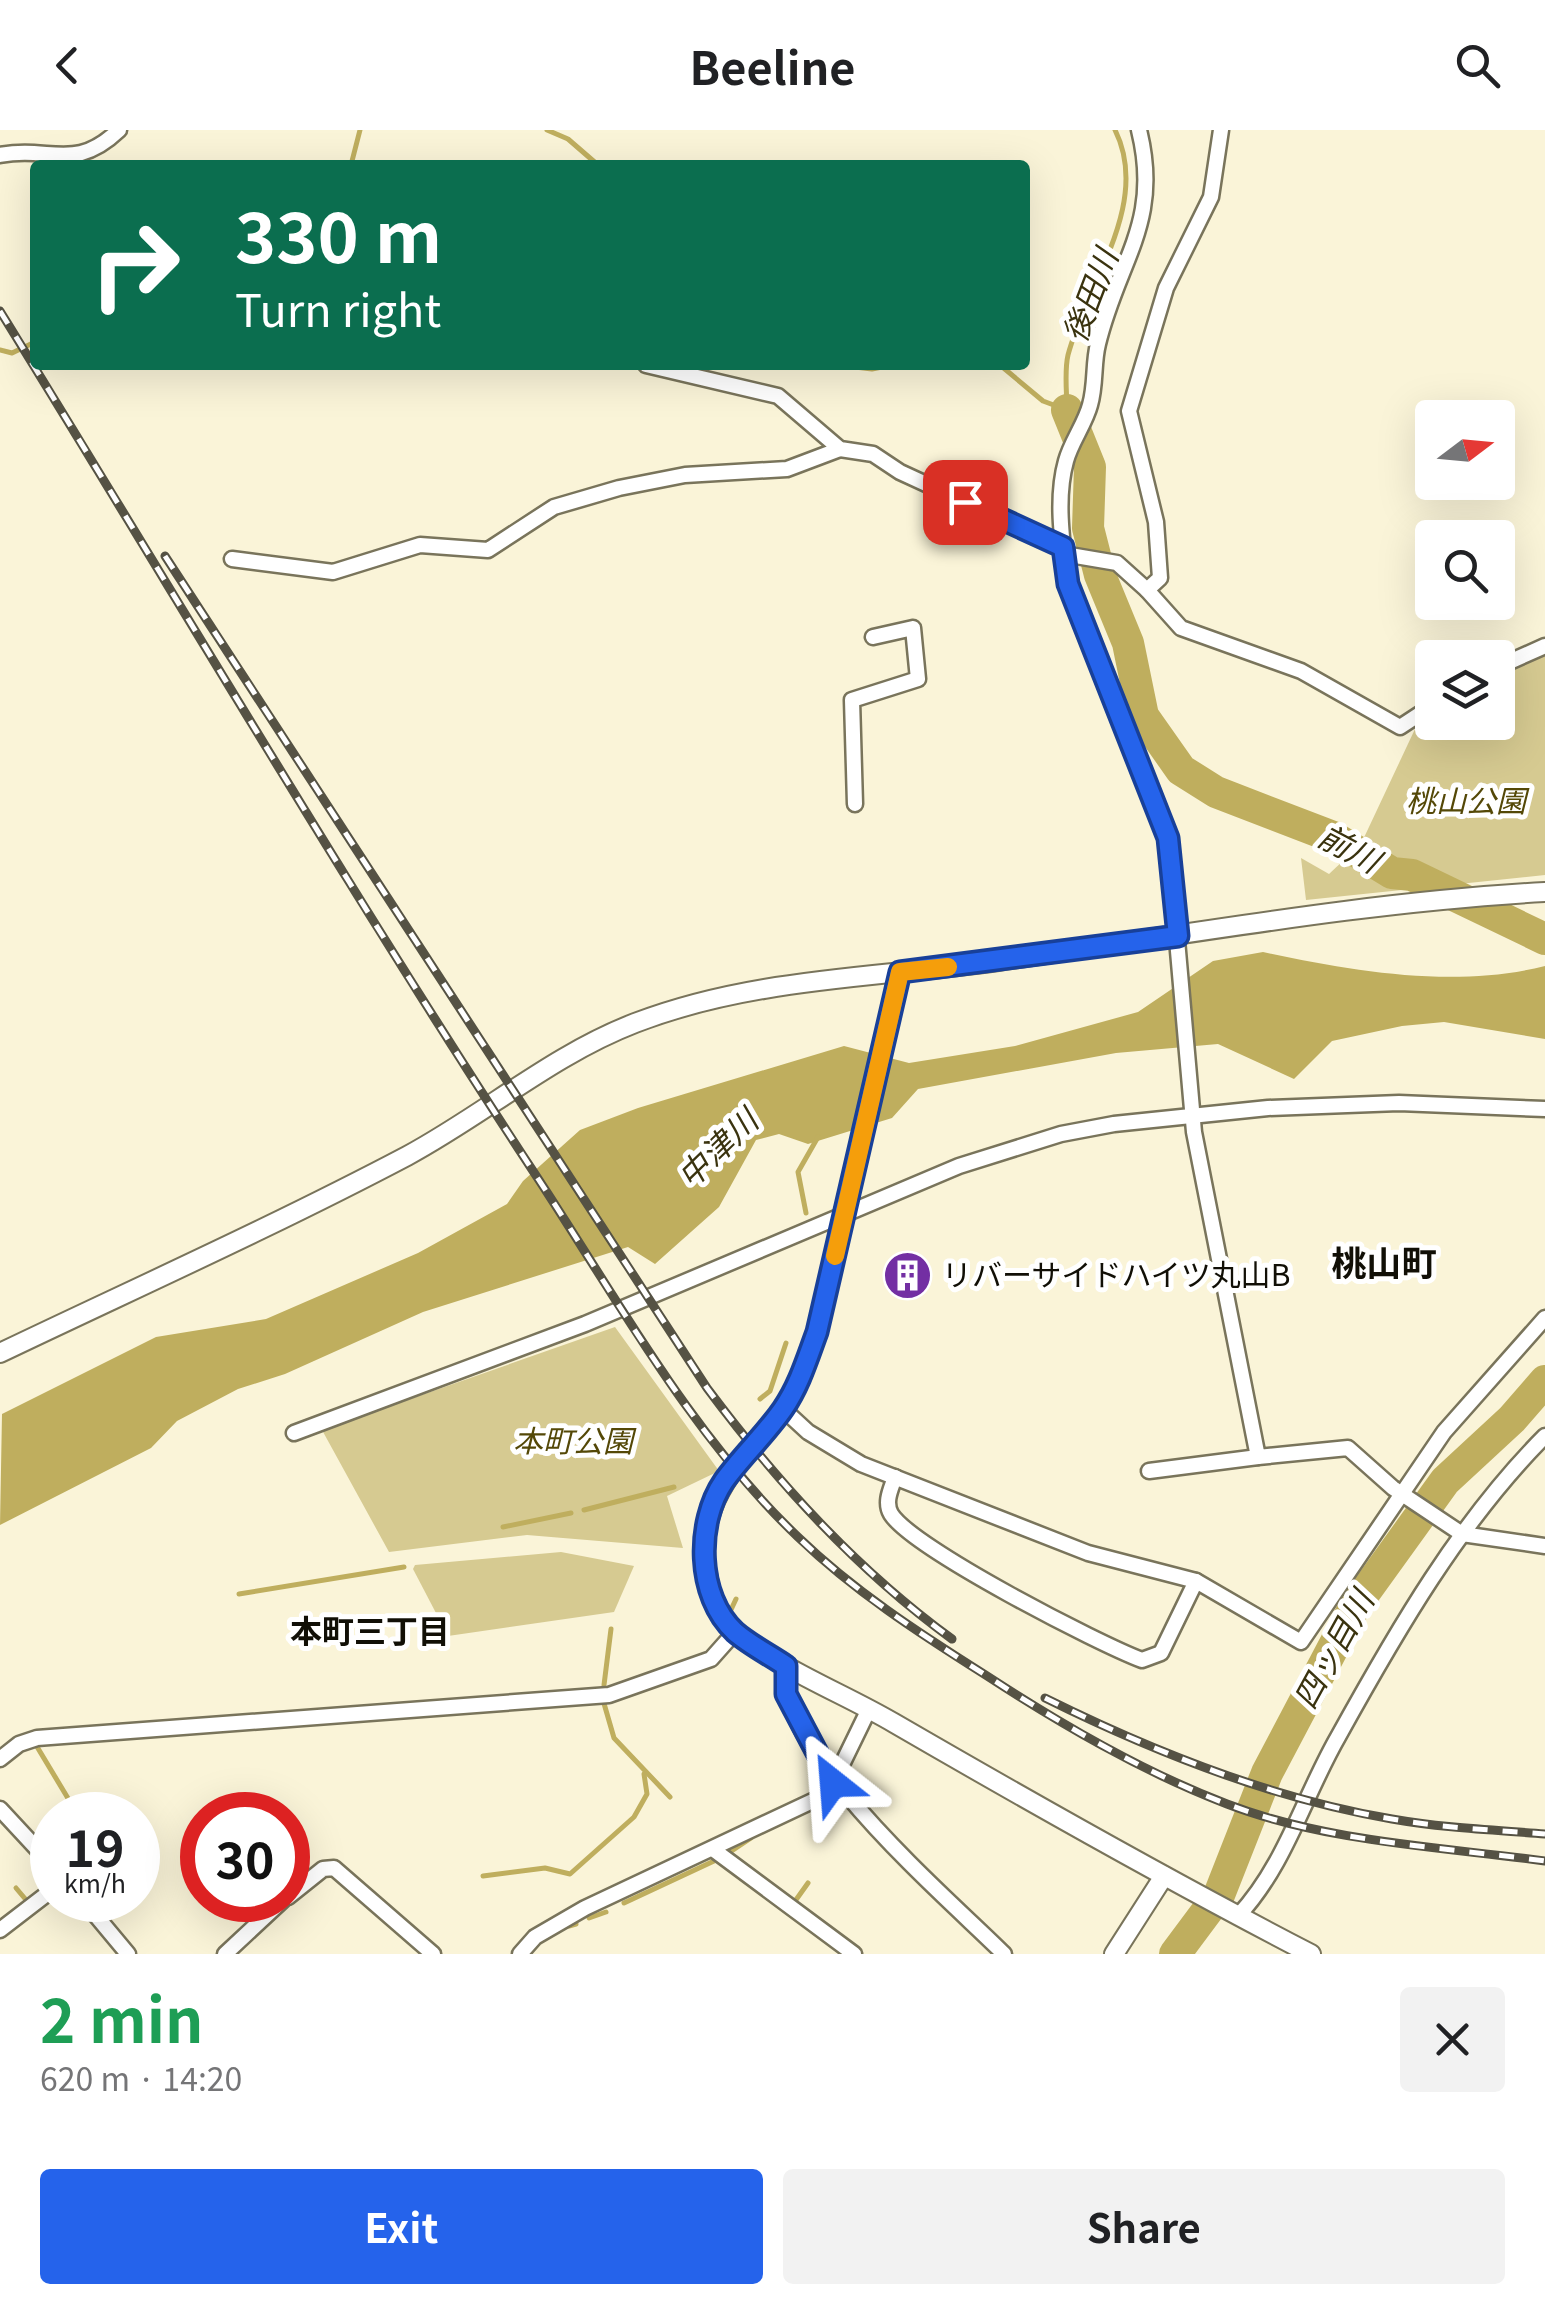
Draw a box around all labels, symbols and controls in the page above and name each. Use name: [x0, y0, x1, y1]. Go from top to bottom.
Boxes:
text: Beeline: [690, 33, 855, 98]
icon: back: [40, 38, 95, 93]
icon: search: [1450, 38, 1505, 93]
text: 330 m: [235, 182, 442, 283]
icon: right: [70, 200, 200, 330]
water label: 後田川: [1050, 239, 1128, 348]
text: Turn right: [235, 275, 441, 340]
north arrow: [1415, 400, 1515, 500]
map controls: [1415, 400, 1515, 740]
pin: [923, 460, 1008, 545]
icon: arrive: [938, 475, 993, 530]
button: search: [1415, 520, 1515, 620]
button: layers: [1415, 640, 1515, 740]
park label: 桃山公園: [1406, 777, 1530, 821]
water label: 前川: [1311, 811, 1392, 883]
water label: 中津川: [665, 1095, 769, 1197]
district label: 桃山町: [1331, 1235, 1437, 1286]
building icon: リバーサイドハイツ丸山B: [881, 1250, 933, 1302]
place label: リバーサイドハイツ丸山B: [942, 1251, 1291, 1295]
park label: 本町公園: [513, 1417, 637, 1461]
water label: 四ッ目川: [1280, 1579, 1384, 1716]
district label: 本町三丁目: [290, 1606, 450, 1652]
position arrow: [781, 1731, 885, 1835]
speed limit sign: 30: [180, 1792, 310, 1922]
text: 19: [66, 1809, 125, 1881]
text: km/h: [64, 1864, 126, 1900]
text: 2 min: [40, 1973, 204, 2060]
button: close: [1400, 1987, 1505, 2092]
text: 620 m · 14:20: [40, 2054, 242, 2100]
button: Exit: [40, 2169, 763, 2284]
button: Share: [783, 2169, 1505, 2284]

